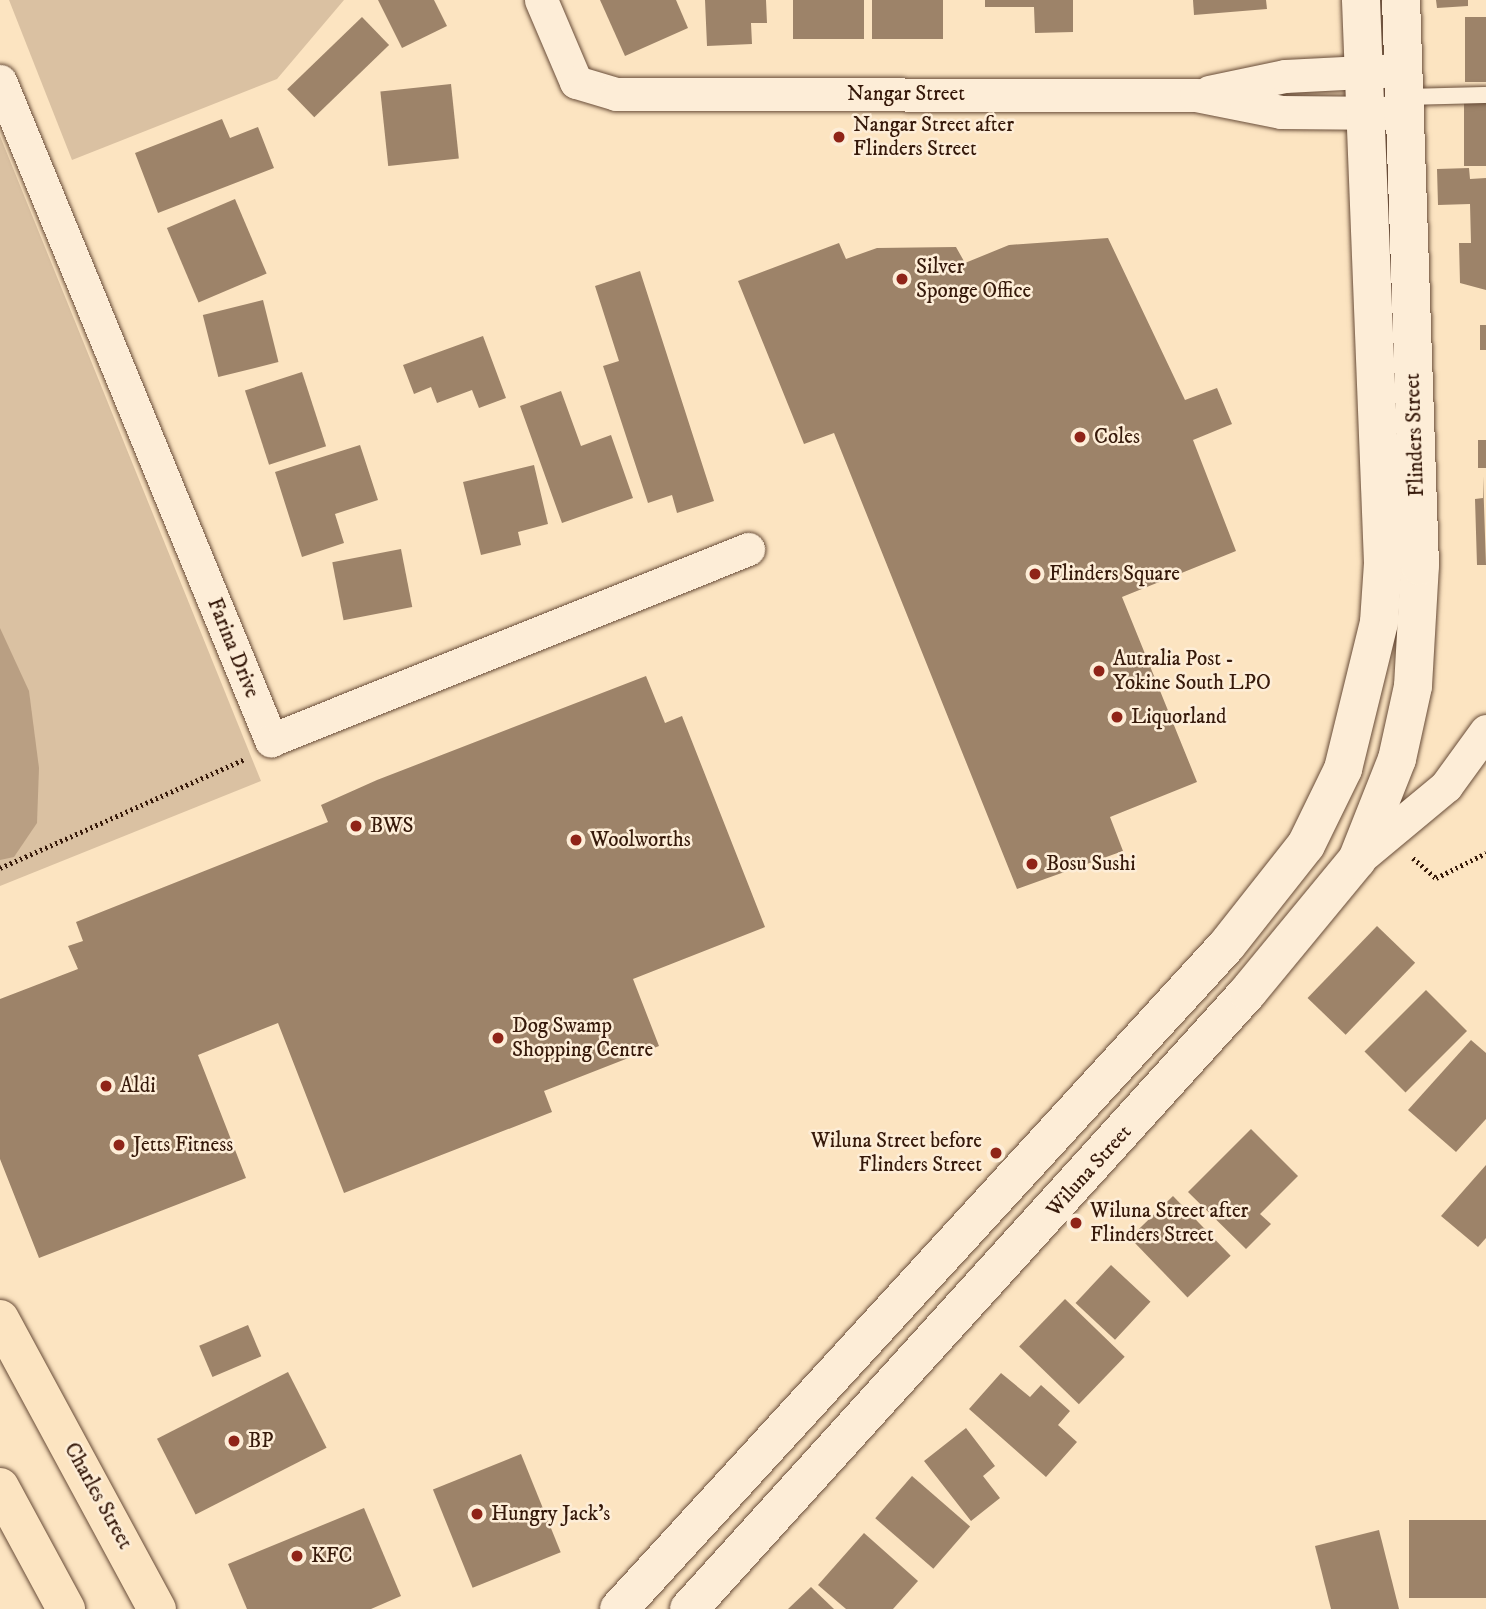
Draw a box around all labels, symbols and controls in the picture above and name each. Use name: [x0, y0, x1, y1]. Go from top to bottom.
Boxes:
street label: Nangar Street: [847, 81, 965, 107]
place label: Nangar Street after Flinders Street: [853, 112, 1014, 162]
marker: Nangar Street after Flinders Street: [831, 129, 847, 145]
place label: Silver Sponge Office: [916, 254, 1031, 304]
marker: Silver Sponge Office: [894, 271, 910, 287]
street label: Flinders Street: [1400, 373, 1430, 497]
place label: Coles: [1094, 424, 1140, 450]
marker: Coles: [1072, 429, 1088, 445]
place label: Flinders Square: [1049, 561, 1180, 587]
marker: Flinders Square: [1027, 566, 1043, 582]
street label: Farina Drive: [202, 594, 264, 702]
place label: Autralia Post - Yokine South LPO: [1113, 646, 1271, 696]
marker: Autralia Post - Yokine South LPO: [1091, 663, 1107, 679]
place label: Liquorland: [1131, 704, 1227, 730]
marker: Liquorland: [1109, 709, 1125, 725]
place label: BWS: [370, 813, 414, 839]
marker: BWS: [348, 818, 364, 834]
place label: Woolworths: [590, 827, 691, 853]
marker: Woolworths: [568, 832, 584, 848]
place label: Bosu Sushi: [1046, 851, 1136, 877]
marker: Bosu Sushi: [1024, 856, 1040, 872]
place label: Dog Swamp Shopping Centre: [512, 1013, 653, 1063]
marker: Dog Swamp Shopping Centre: [490, 1030, 506, 1046]
place label: Aldi: [120, 1073, 156, 1099]
marker: Aldi: [98, 1078, 114, 1094]
street label: Wiluna Street: [1041, 1120, 1137, 1222]
place label: Wiluna Street before Flinders Street: [811, 1128, 982, 1178]
place label: Jetts Fitness: [133, 1132, 233, 1158]
marker: Jetts Fitness: [111, 1137, 127, 1153]
marker: Wiluna Street before Flinders Street: [988, 1145, 1004, 1161]
place label: Wiluna Street after Flinders Street: [1090, 1198, 1248, 1248]
marker: Wiluna Street after Flinders Street: [1068, 1215, 1084, 1231]
place label: BP: [248, 1428, 273, 1454]
marker: BP: [226, 1433, 242, 1449]
street label: Charles Street: [58, 1438, 138, 1554]
place label: Hungry Jack's: [491, 1501, 610, 1527]
marker: Hungry Jack's: [469, 1506, 485, 1522]
place label: KFC: [311, 1543, 353, 1569]
marker: KFC: [289, 1548, 305, 1564]

